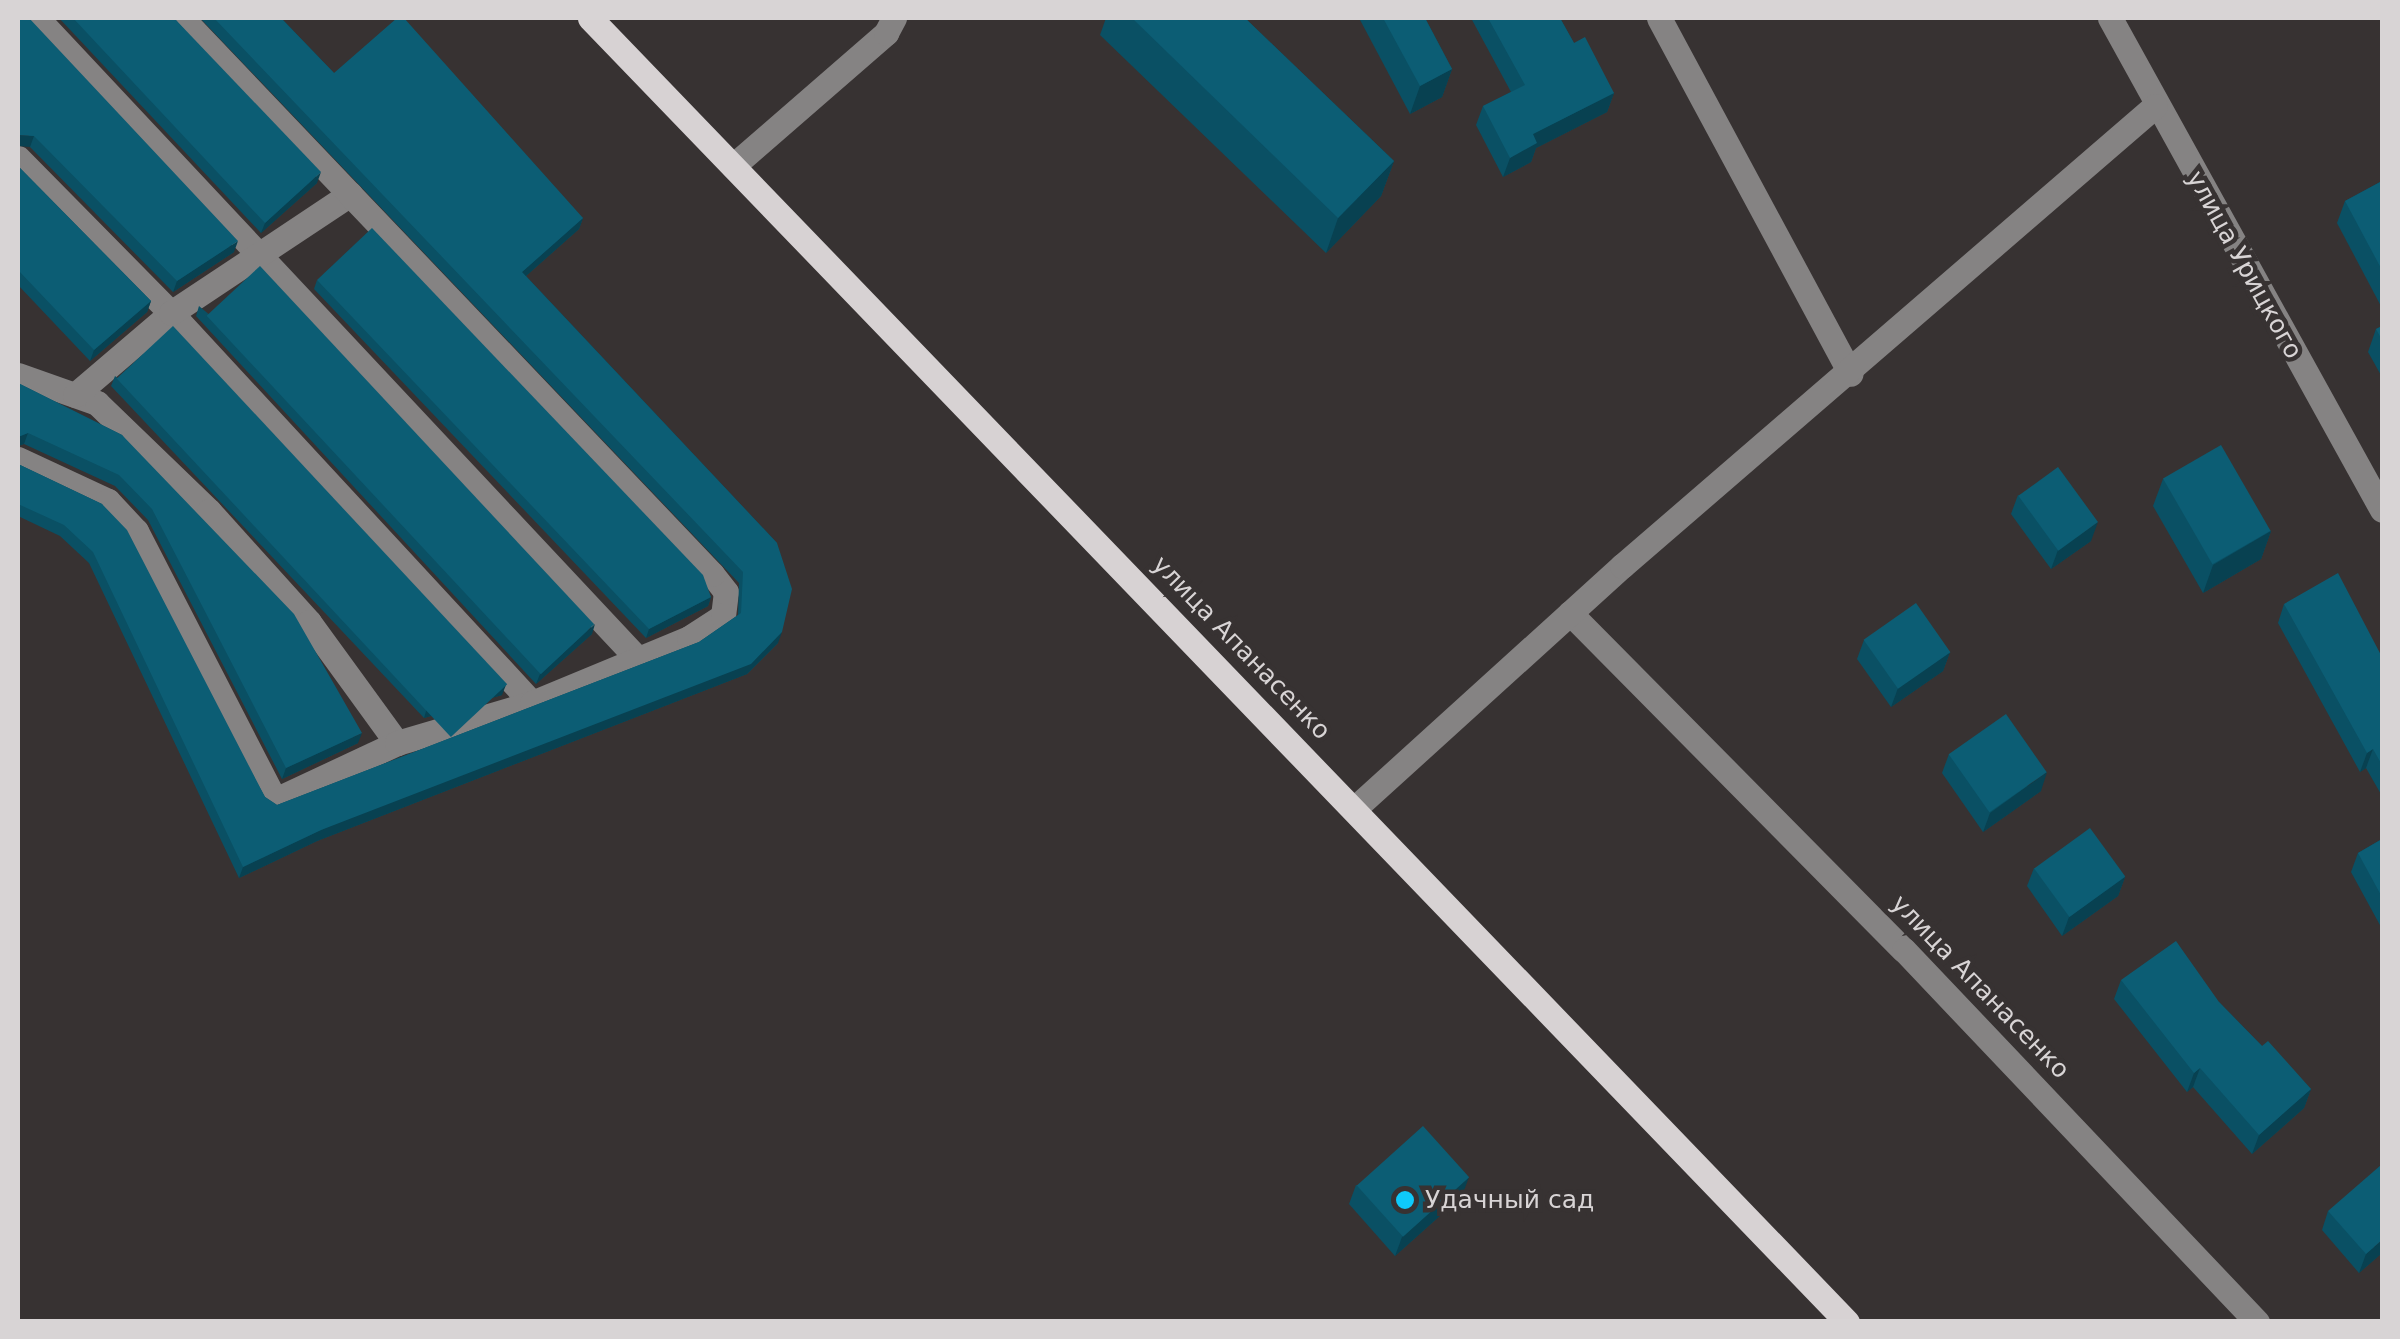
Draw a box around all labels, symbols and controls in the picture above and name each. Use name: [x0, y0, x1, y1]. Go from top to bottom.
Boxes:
street label: улица Урицкого: [2180, 166, 2308, 364]
street label: улица Апанасенко: [1146, 550, 1336, 746]
street label: улица Апанасенко: [1885, 889, 2075, 1085]
place label: Удачный сад: [1425, 1185, 1594, 1215]
marker: Удачный сад: [1394, 1189, 1416, 1211]

